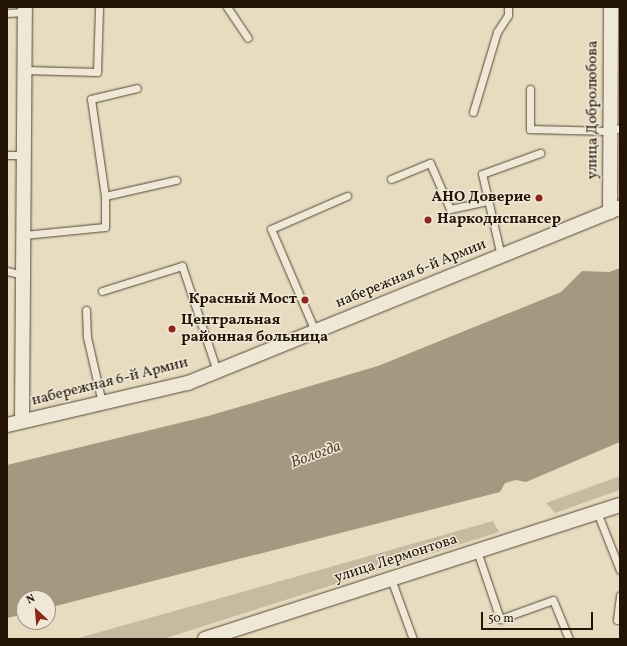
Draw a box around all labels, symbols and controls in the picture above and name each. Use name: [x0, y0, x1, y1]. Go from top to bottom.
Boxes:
street label: улица Добролюбова: [584, 41, 602, 179]
place label: АНО Доверие: [432, 189, 531, 207]
marker: АНО Доверие: [534, 193, 544, 203]
place label: Наркодиспансер: [437, 211, 561, 229]
marker: Наркодиспансер: [422, 214, 434, 226]
street label: набережная 6-й Армии: [333, 236, 489, 312]
place label: Красный Мост: [188, 291, 297, 309]
marker: Красный Мост: [300, 295, 310, 305]
place label: Центральная районная больница: [181, 311, 328, 346]
marker: Центральная районная больница: [166, 323, 178, 335]
street label: набережная 6-й Армии: [30, 354, 190, 410]
water label: Вологда: [288, 437, 344, 473]
street label: улица Лермонтова: [332, 531, 460, 587]
north arrow: [16, 590, 56, 630]
text: N: [24, 591, 38, 608]
scale bar: [483, 604, 595, 630]
text: 50 m: [488, 611, 514, 627]

